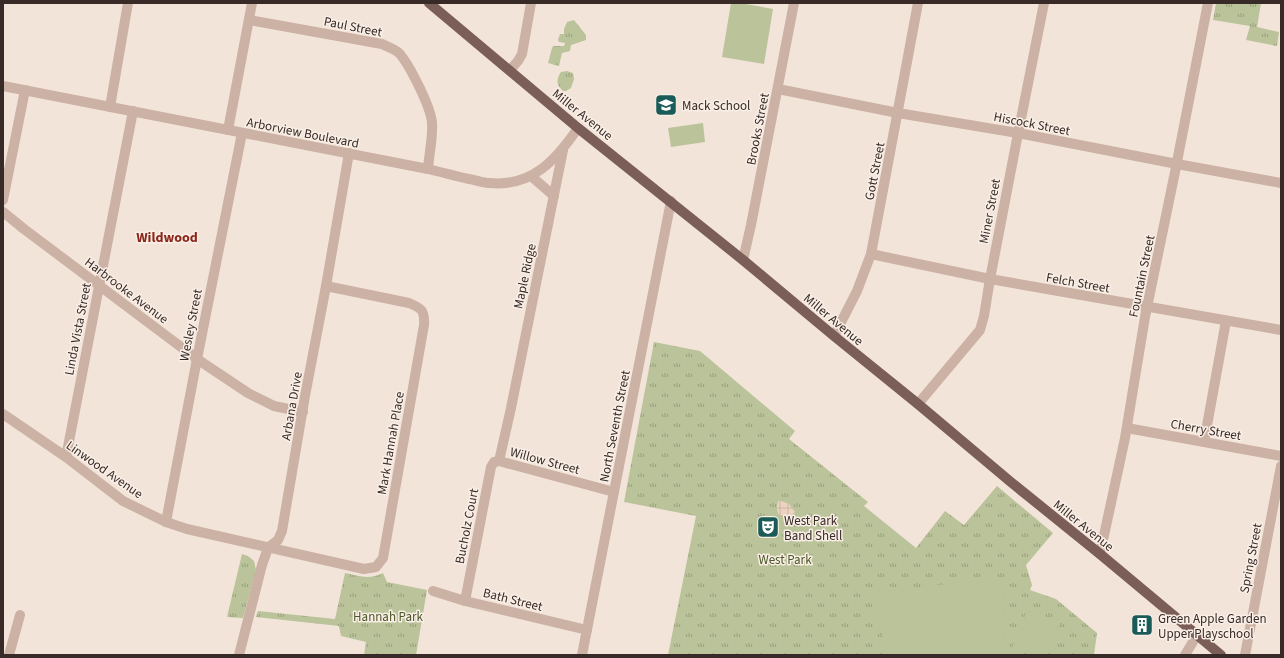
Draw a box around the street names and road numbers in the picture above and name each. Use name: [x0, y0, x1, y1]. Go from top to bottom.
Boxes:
street label: Paul Street: [322, 13, 384, 42]
street label: Miller Avenue: [548, 85, 616, 145]
street label: Brooks Street: [742, 91, 774, 167]
street label: Hiscock Street: [992, 108, 1072, 140]
street label: Arborview Boulevard: [245, 113, 360, 153]
street label: Gott Street: [861, 140, 890, 202]
street label: Miner Street: [975, 177, 1005, 245]
street label: Fountain Street: [1124, 233, 1160, 319]
street label: Maple Ridge: [509, 242, 541, 310]
street label: Harbrooke Avenue: [81, 253, 172, 328]
street label: Felch Street: [1045, 269, 1112, 298]
street label: Linda Vista Street: [60, 281, 96, 377]
street label: Wesley Street: [175, 287, 207, 363]
street label: Miller Avenue: [800, 289, 867, 350]
street label: North Seventh Street: [595, 368, 635, 484]
street label: Arbana Drive: [277, 370, 307, 442]
street label: Mark Hannah Place: [373, 390, 409, 496]
street label: Cherry Street: [1169, 415, 1243, 445]
street label: Linwood Avenue: [62, 437, 146, 503]
street label: Willow Street: [508, 443, 582, 479]
street label: Bucholz Court: [451, 486, 483, 566]
street label: Miller Avenue: [1049, 496, 1117, 556]
street label: Spring Street: [1235, 521, 1267, 595]
street label: Bath Street: [481, 584, 545, 616]

